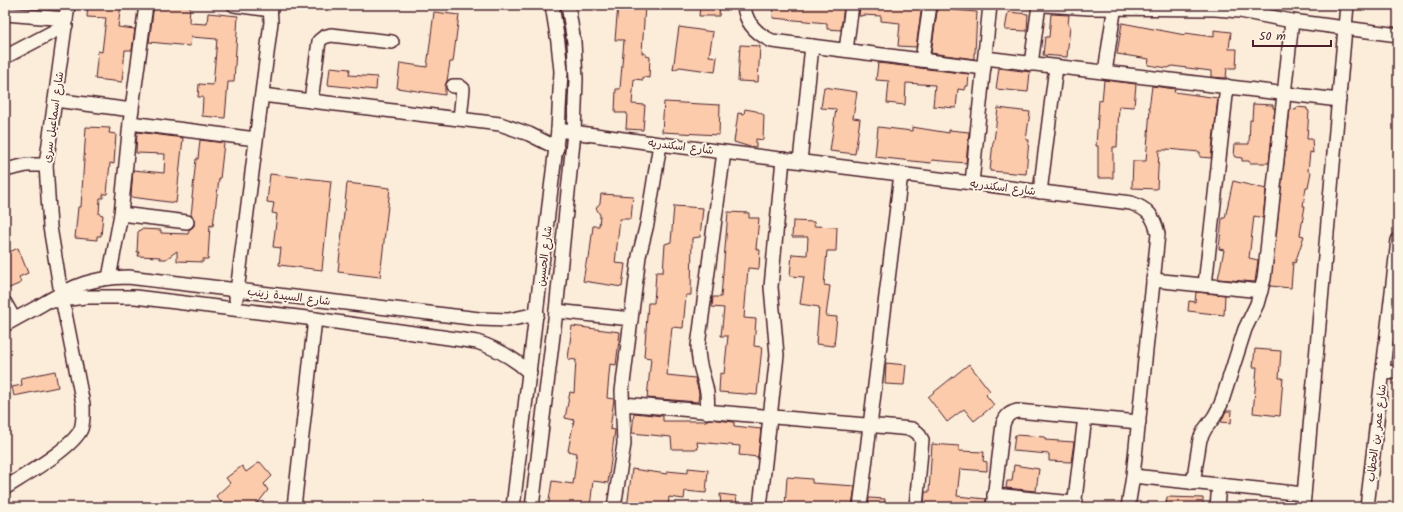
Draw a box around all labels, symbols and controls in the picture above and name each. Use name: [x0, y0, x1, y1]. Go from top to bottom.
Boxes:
scale bar: [1253, 22, 1331, 48]
text: 50 m: [1259, 27, 1286, 46]
street label: شارع اسماعيل سرى: [39, 70, 69, 164]
street label: شارع اسكندريه: [647, 134, 715, 160]
street label: شارع اسكندريه: [969, 175, 1037, 201]
street label: شارع الحسين: [532, 225, 558, 287]
street label: شارع السيدة زينب: [246, 283, 332, 311]
street label: شارع عمر بن الخطاب: [1362, 383, 1392, 483]

